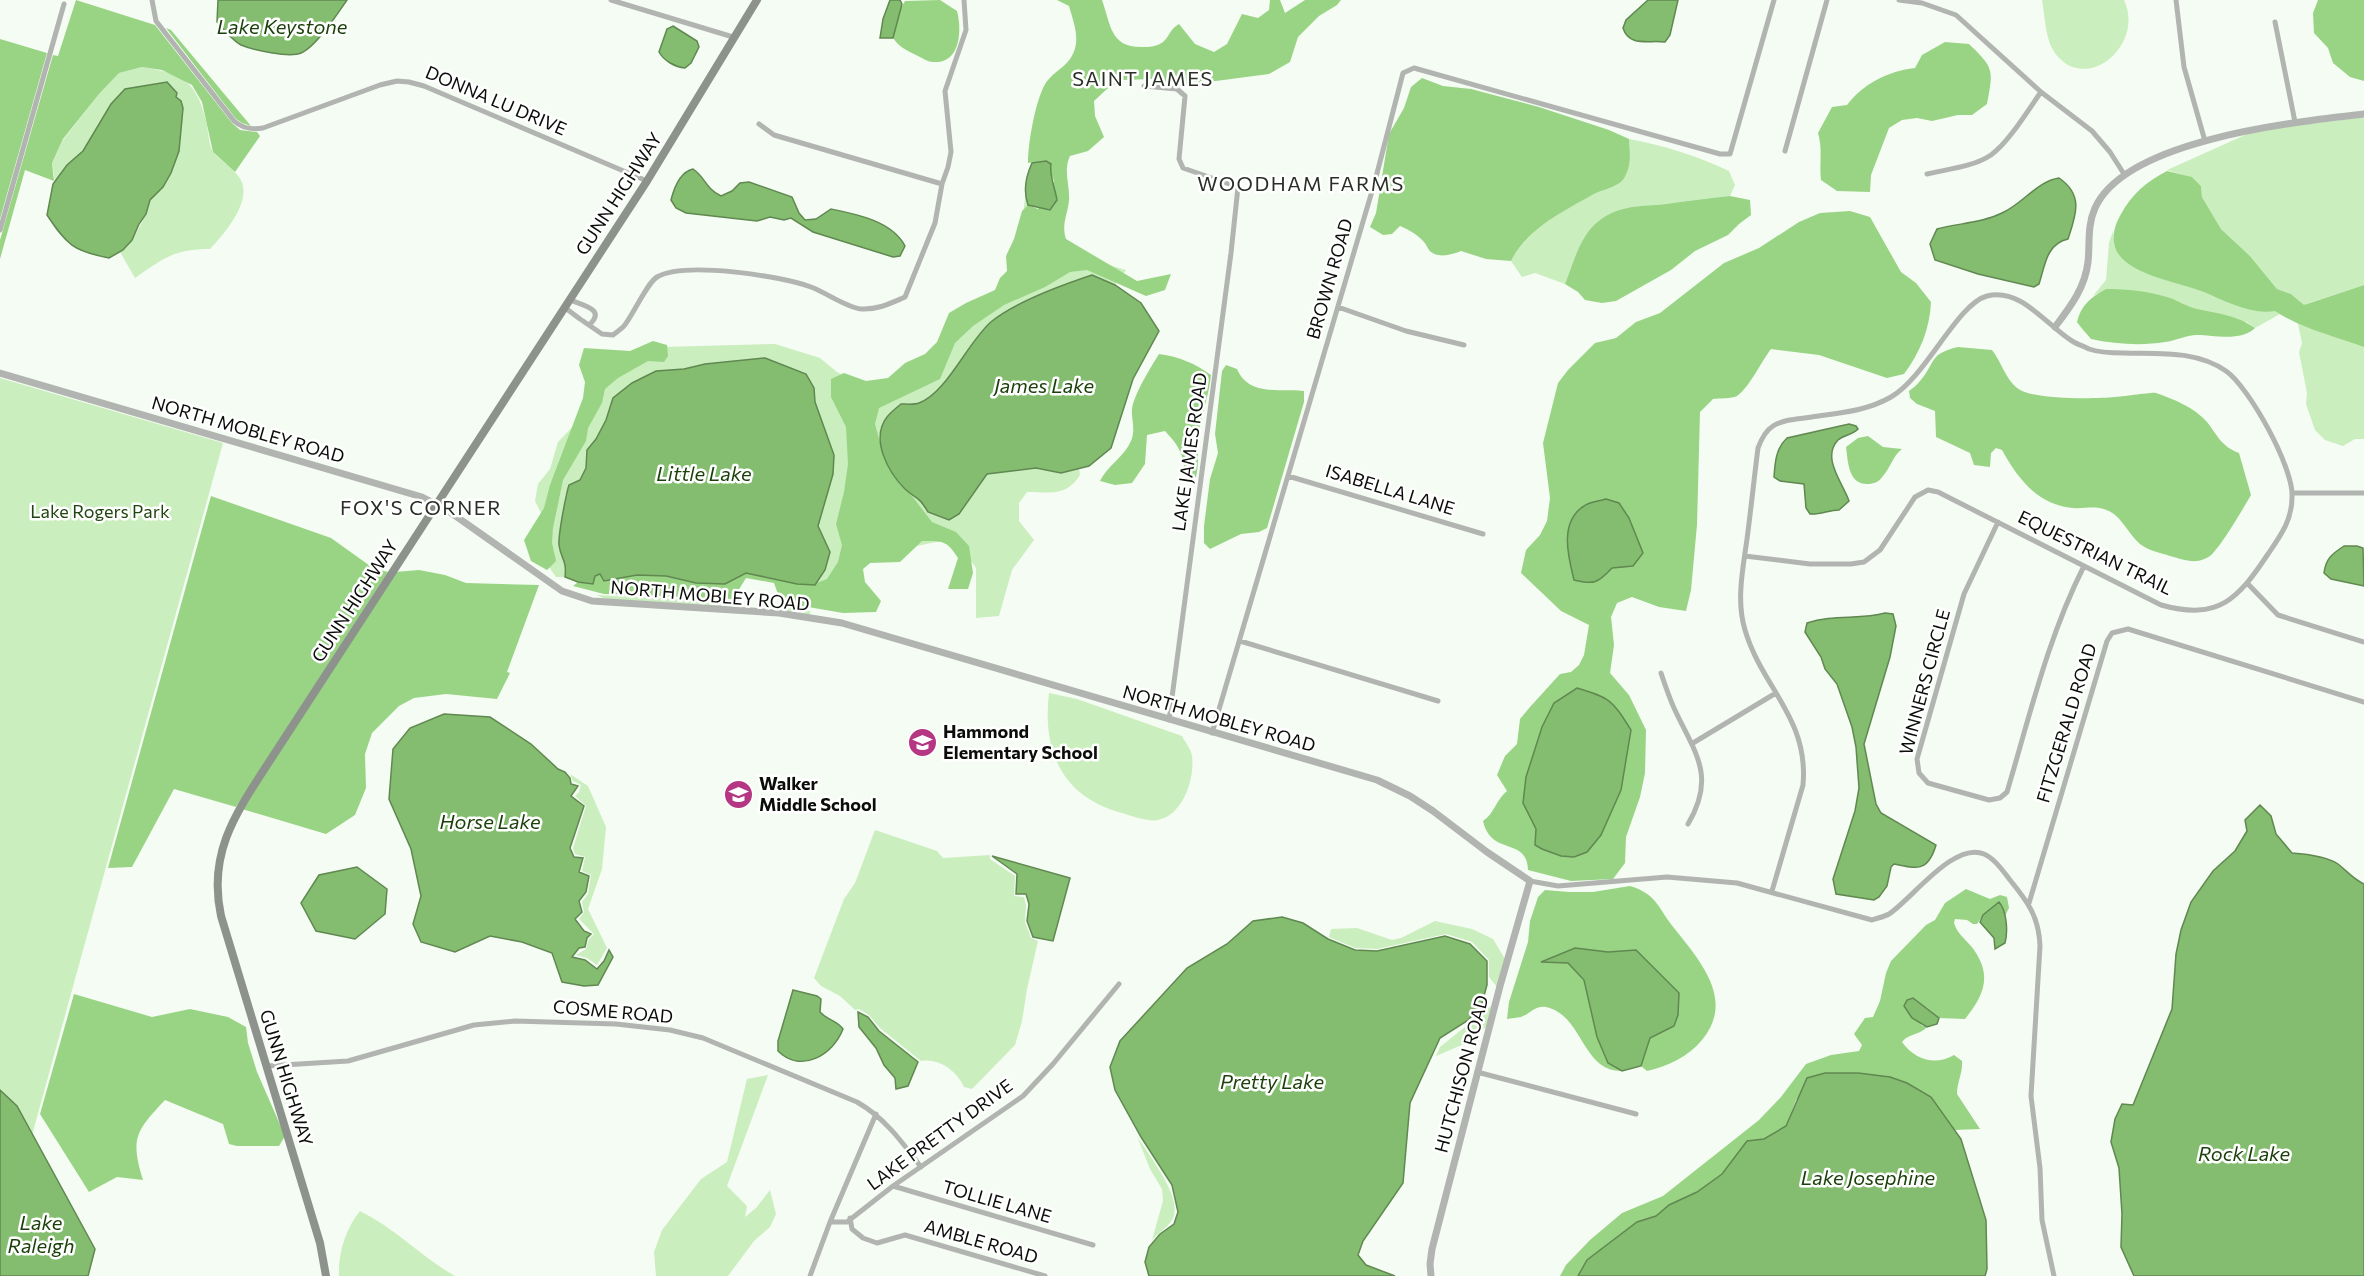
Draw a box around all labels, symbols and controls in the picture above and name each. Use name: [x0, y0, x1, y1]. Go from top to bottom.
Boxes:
water label: Lake Keystone: [217, 14, 348, 38]
street label: DONNA LU DRIVE: [423, 60, 570, 140]
district label: SAINT JAMES: [1072, 66, 1214, 90]
street label: GUNN HIGHWAY: [570, 128, 666, 259]
district label: WOODHAM FARMS: [1197, 171, 1405, 195]
street label: BROWN ROAD: [1301, 216, 1357, 342]
street label: LAKE JAMES ROAD: [1167, 371, 1211, 533]
water label: James Lake: [992, 373, 1094, 397]
street label: NORTH MOBLEY ROAD: [149, 391, 347, 467]
street label: ISABELLA LANE: [1323, 459, 1457, 519]
water label: Little Lake: [656, 461, 752, 485]
district label: FOX'S CORNER: [340, 495, 502, 519]
park label: Lake Rogers Park: [30, 500, 170, 522]
street label: EQUESTRIAN TRAIL: [2015, 505, 2176, 599]
street label: GUNN HIGHWAY: [306, 535, 402, 666]
street label: NORTH MOBLEY ROAD: [610, 575, 810, 615]
street label: WINNERS CIRCLE: [1894, 607, 1954, 757]
street label: FITZGERALD ROAD: [2031, 640, 2101, 805]
street label: NORTH MOBLEY ROAD: [1120, 680, 1318, 756]
place label: Hammond Elementary School: [943, 720, 1098, 763]
school or university icon: Hammond Elementary School: [906, 726, 938, 758]
place label: Walker Middle School: [759, 772, 877, 815]
school or university icon: Walker Middle School: [722, 778, 754, 810]
water label: Horse Lake: [440, 809, 541, 833]
street label: HUTCHISON ROAD: [1429, 992, 1493, 1155]
street label: COSME ROAD: [552, 995, 674, 1027]
street label: GUNN HIGHWAY: [256, 1007, 318, 1149]
water label: Pretty Lake: [1220, 1069, 1324, 1093]
street label: LAKE PRETTY DRIVE: [862, 1074, 1017, 1194]
water label: Rock Lake: [2198, 1141, 2290, 1165]
water label: Lake Josephine: [1801, 1165, 1936, 1189]
street label: TOLLIE LANE: [940, 1175, 1054, 1227]
water label: Lake Raleigh: [8, 1210, 74, 1257]
street label: AMBLE ROAD: [922, 1214, 1041, 1268]

